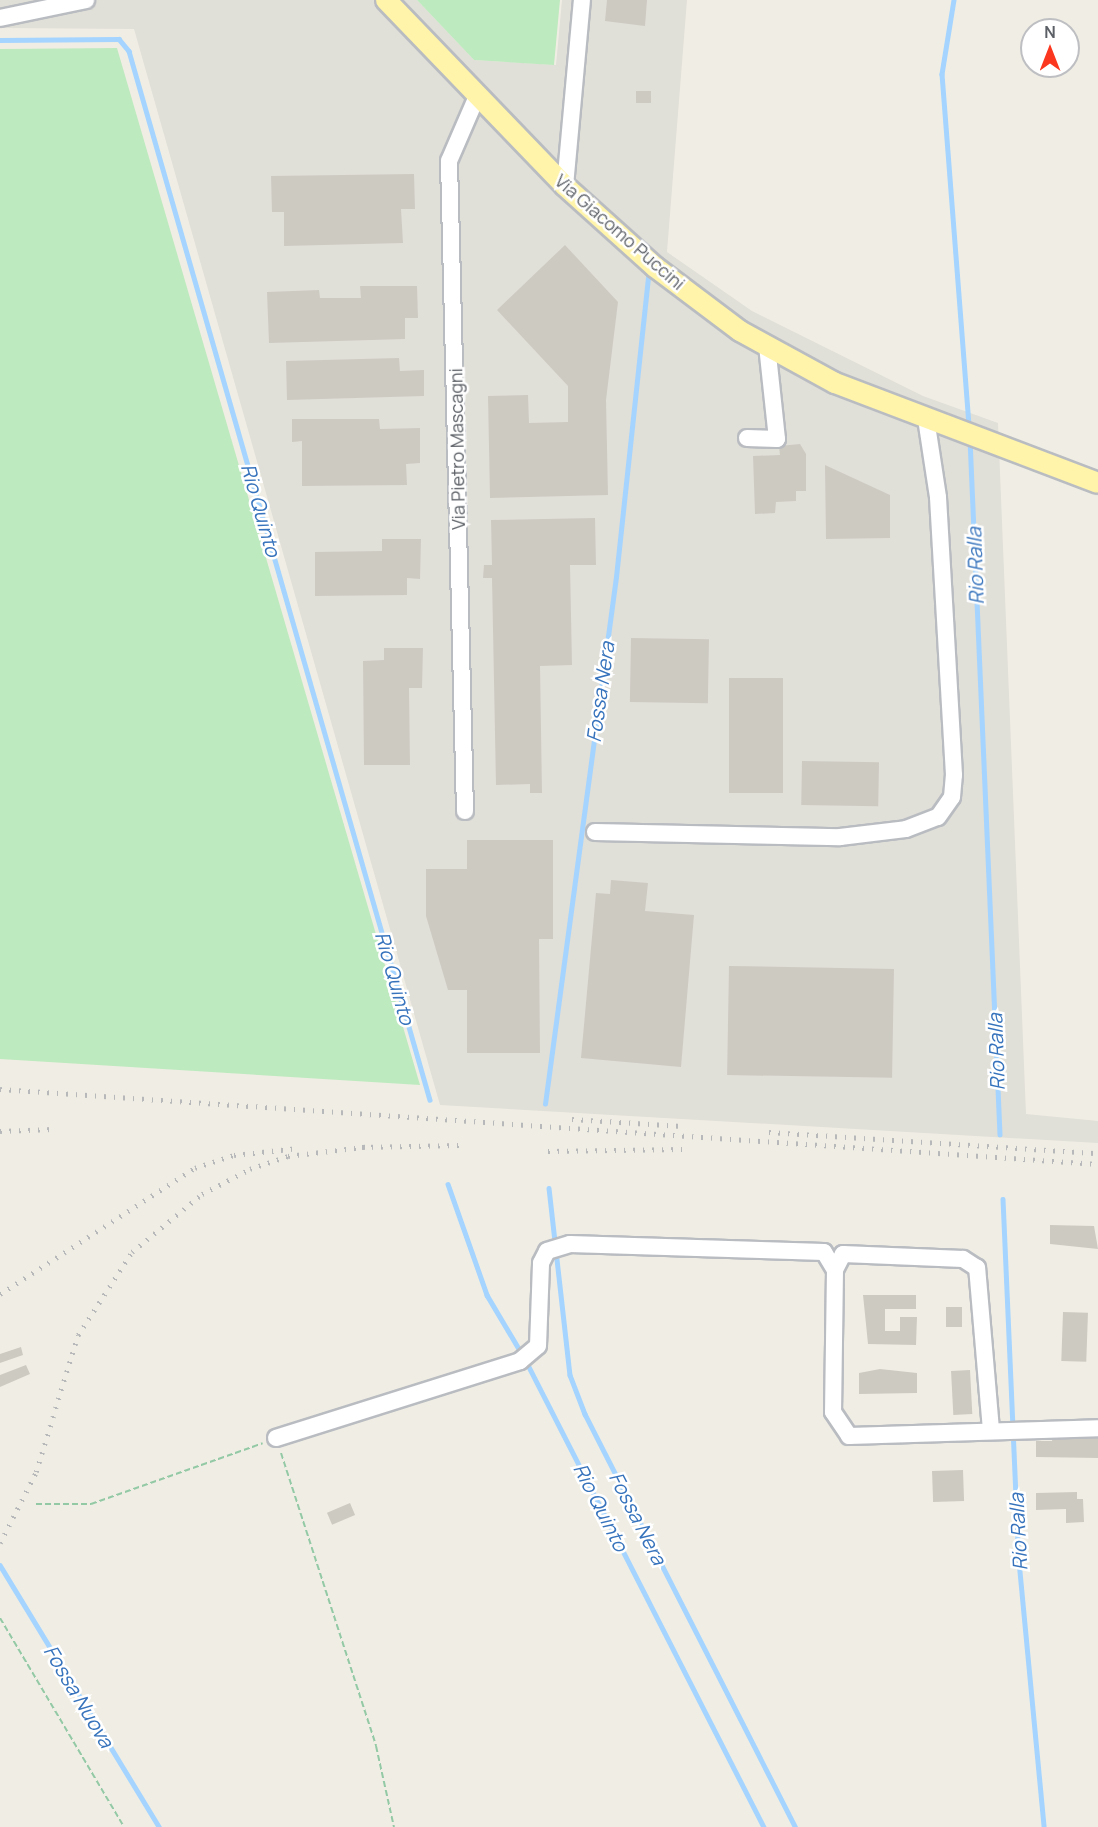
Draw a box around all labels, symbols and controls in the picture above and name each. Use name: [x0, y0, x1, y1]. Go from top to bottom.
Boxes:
north arrow: [1020, 18, 1080, 78]
text: N: [1044, 21, 1056, 43]
street label: Via Giacomo Puccini: [551, 170, 689, 294]
street label: Via Pietro Mascagni: [445, 368, 469, 530]
water label: Rio Quinto: [236, 461, 286, 559]
water label: Rio Ralla: [962, 527, 988, 605]
water label: Fossa Nera: [581, 640, 619, 744]
water label: Rio Quinto: [370, 929, 420, 1027]
water label: Rio Ralla: [983, 1013, 1009, 1091]
water label: Rio Quinto: [569, 1459, 633, 1555]
water label: Fossa Nera: [604, 1468, 672, 1568]
water label: Rio Ralla: [1004, 1493, 1032, 1571]
water label: Fossa Nuova: [39, 1640, 119, 1752]

